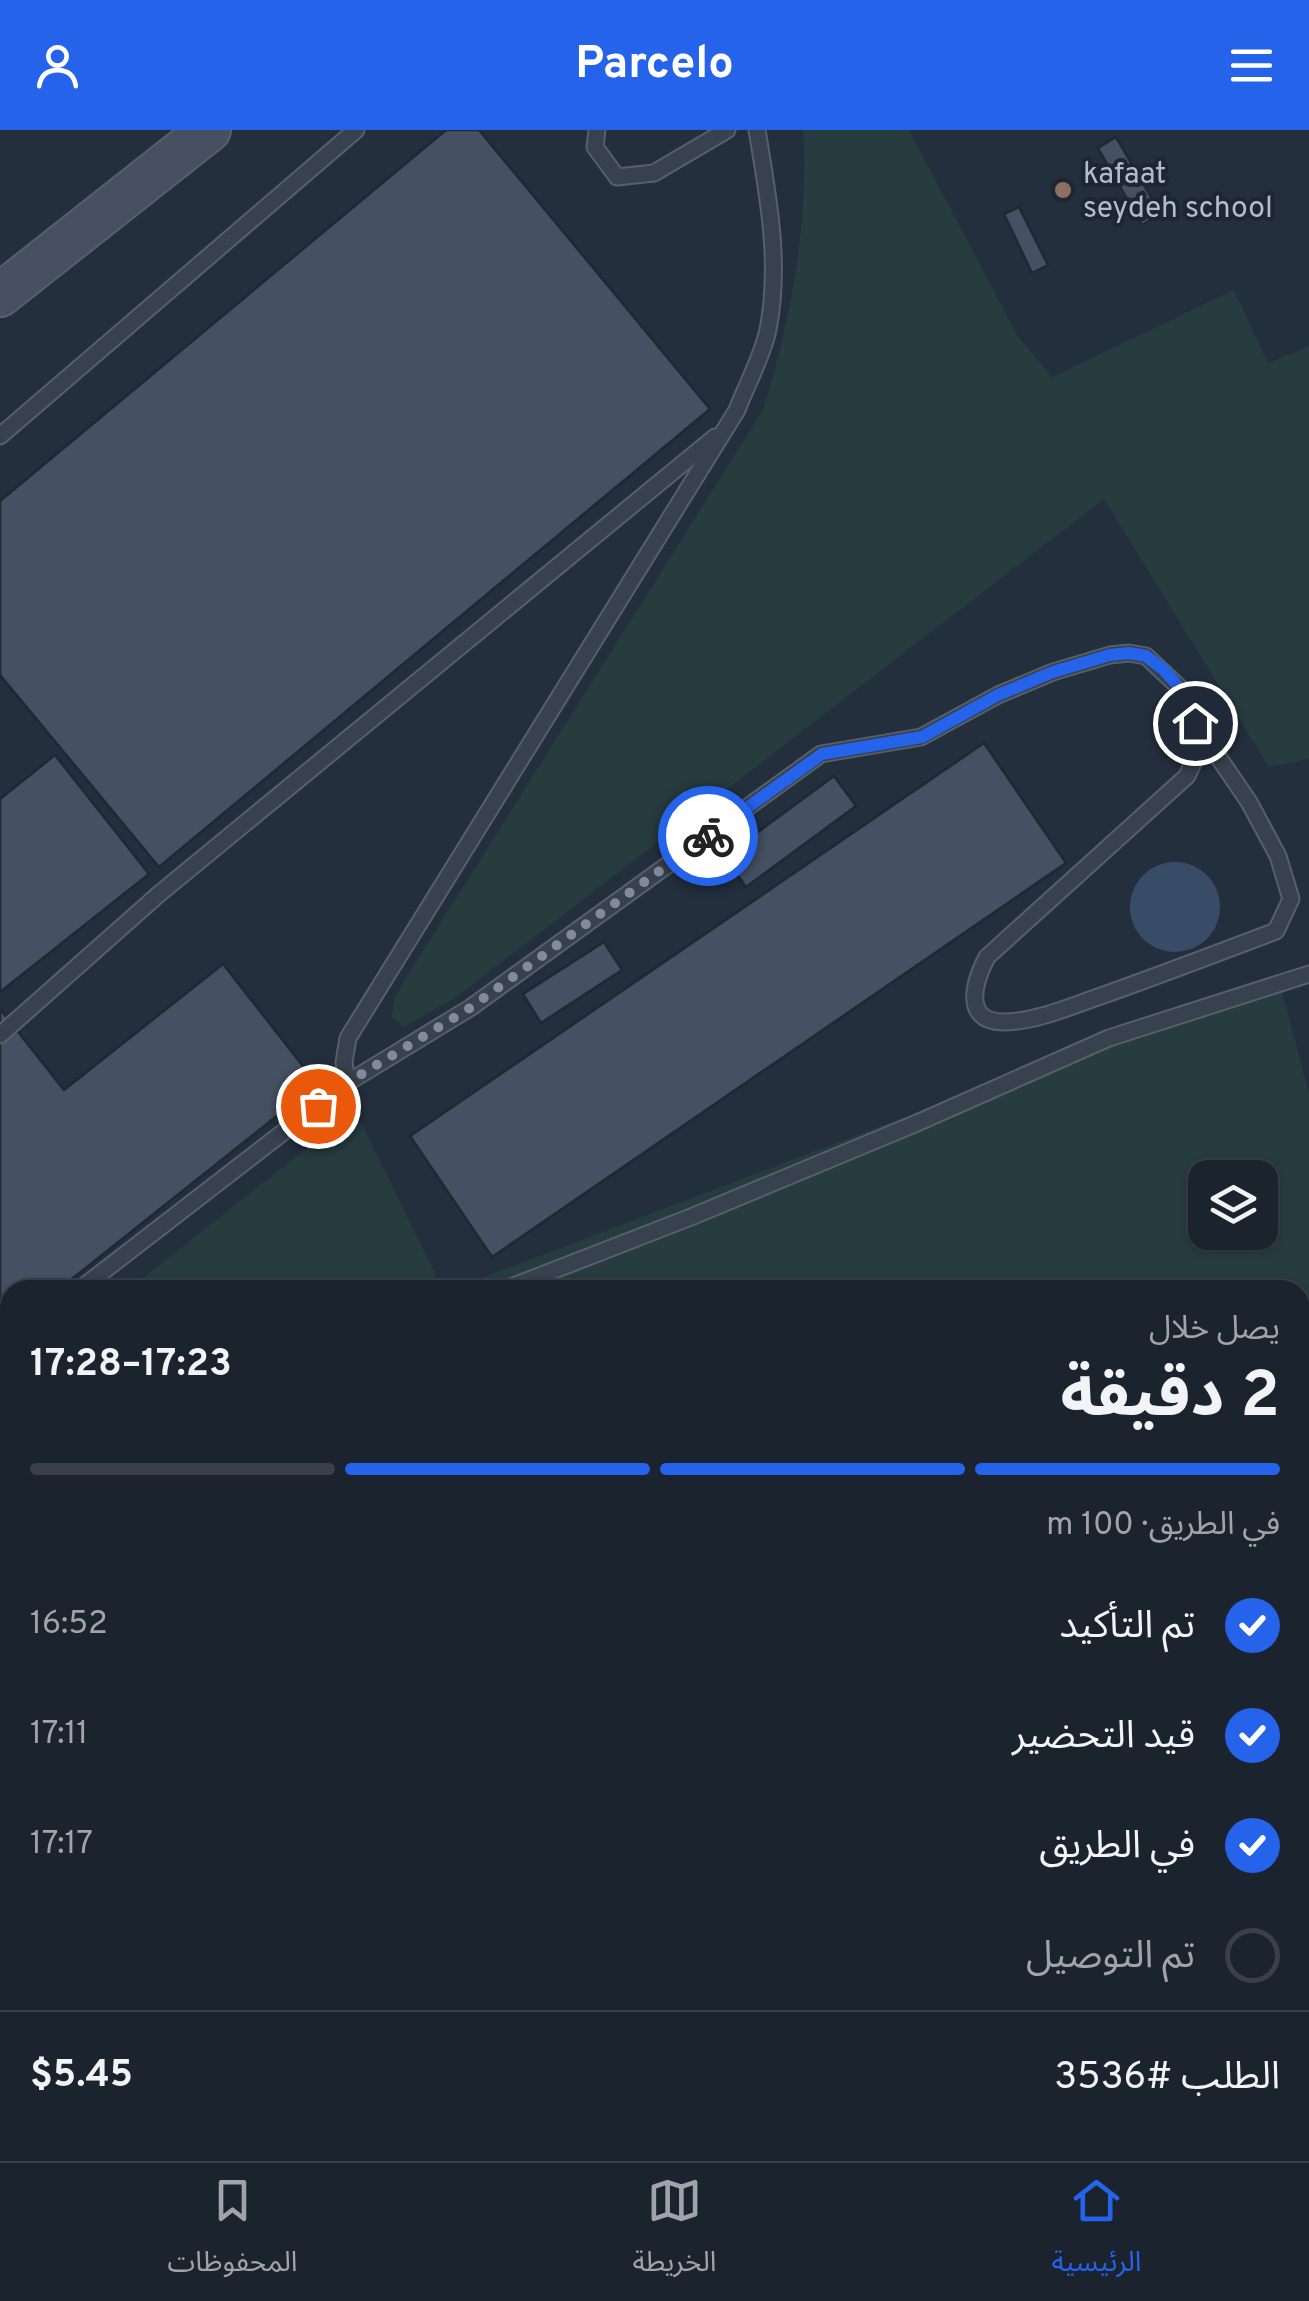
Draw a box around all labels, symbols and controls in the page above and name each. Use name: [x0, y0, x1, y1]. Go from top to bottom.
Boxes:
text: Parcelo: [575, 37, 734, 94]
icon: person: [30, 38, 85, 93]
icon: menu: [1224, 38, 1279, 93]
place label: kafaat seydeh school: [1083, 157, 1273, 228]
marker: kafaat seydeh school: [1052, 179, 1074, 201]
pin: [1153, 681, 1238, 766]
icon: home: [1168, 696, 1223, 751]
courier: [658, 786, 758, 886]
icon: bike: [681, 809, 736, 864]
pin: [276, 1064, 361, 1149]
icon: bag: [291, 1079, 346, 1134]
map controls: [1188, 1160, 1278, 1250]
button: layers: [1188, 1160, 1278, 1250]
text: يصل خلال: [1149, 1310, 1280, 1350]
text: 17:23–17:28: [30, 1341, 232, 1390]
text: 2 دقيقة: [1060, 1358, 1280, 1440]
text: في الطريق · 100 m: [1046, 1506, 1280, 1546]
icon: check: [1225, 1598, 1280, 1653]
text: تم التأكيد: [1059, 1603, 1195, 1652]
text: 16:52: [30, 1605, 108, 1645]
icon: check: [1225, 1708, 1280, 1763]
text: قيد التحضير: [1012, 1713, 1195, 1762]
text: 17:11: [30, 1715, 88, 1755]
icon: check: [1225, 1818, 1280, 1873]
text: في الطريق: [1039, 1823, 1195, 1872]
text: 17:17: [30, 1825, 93, 1865]
text: تم التوصيل: [1026, 1933, 1195, 1982]
text: $5.45: [30, 2052, 133, 2101]
text: الطلب #3536: [1054, 2054, 1280, 2103]
tab: المحفوظات: [168, 2173, 298, 2292]
tab: الخريطة: [633, 2173, 716, 2292]
tab: الرئيسية: [1051, 2173, 1141, 2292]

